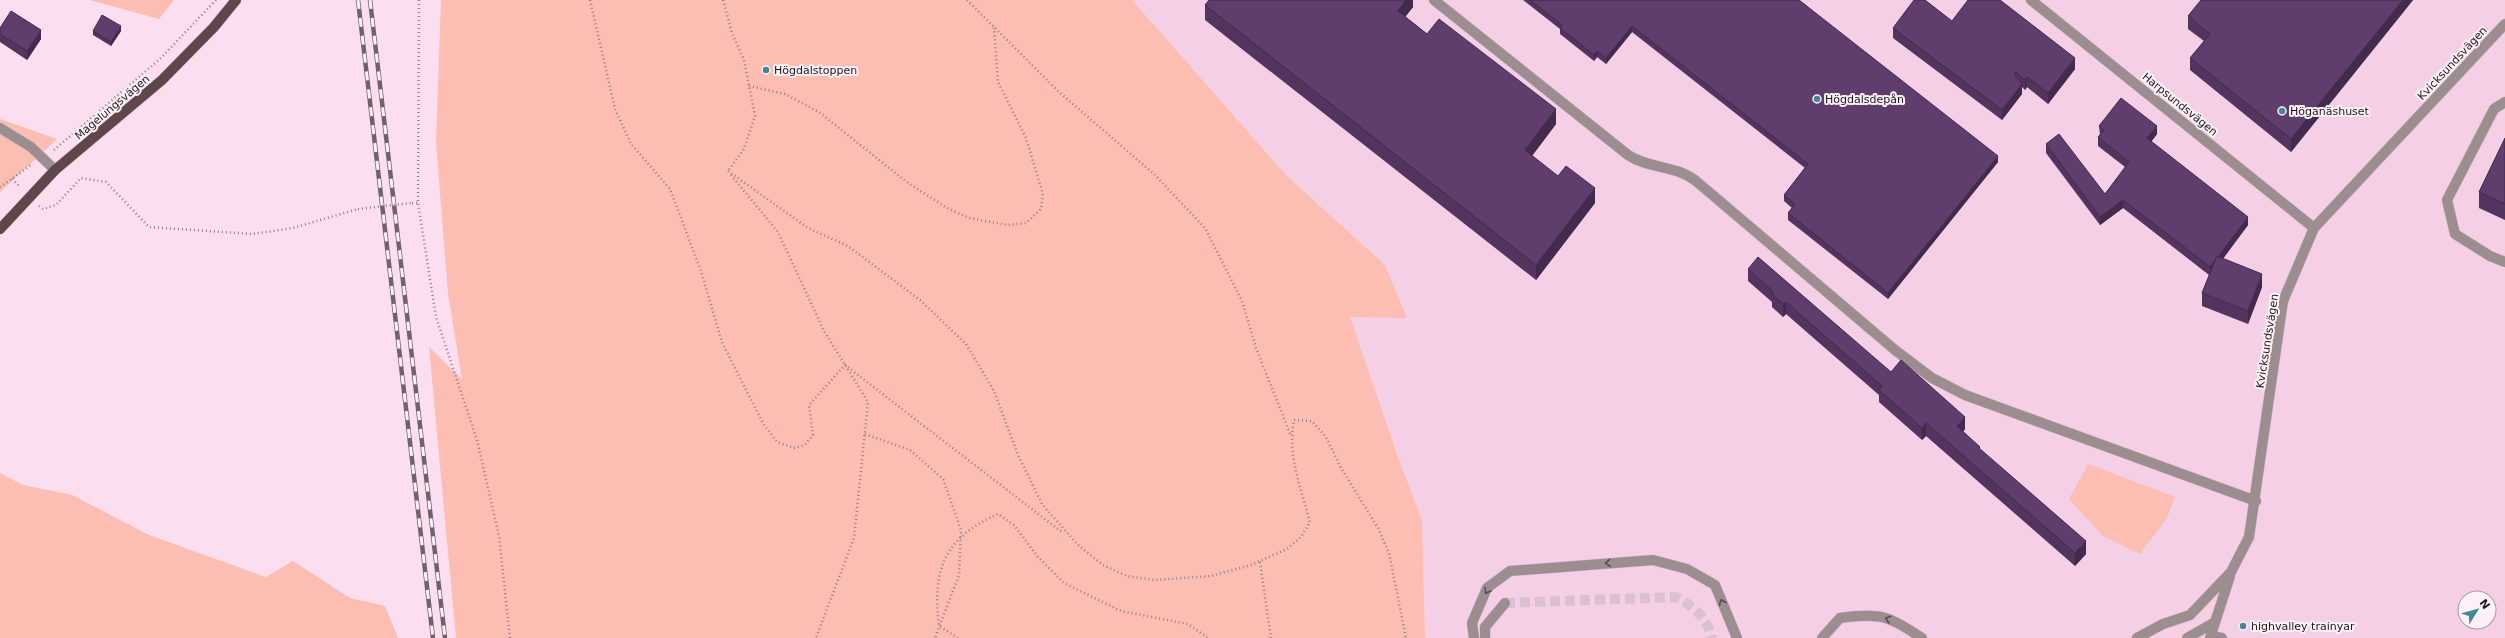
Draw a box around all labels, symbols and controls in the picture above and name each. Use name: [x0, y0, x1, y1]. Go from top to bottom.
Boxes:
street label: Kvicksundsvägen: [2415, 24, 2490, 103]
place label: Högdalstoppen: [774, 64, 857, 77]
marker: Högdalstoppen: [761, 65, 771, 75]
street label: Harpsundsvägen: [2139, 70, 2220, 139]
street label: Magelungsvägen: [72, 72, 152, 142]
place label: Högdalsdepån: [1825, 93, 1904, 106]
marker: Högdalsdepån: [1812, 94, 1822, 104]
place label: Höganäshuset: [2290, 105, 2370, 118]
marker: Höganäshuset: [2277, 106, 2287, 116]
street label: Kvicksundsvägen: [2254, 293, 2281, 389]
one-way arrow: [1605, 559, 1611, 567]
one-way arrow: [1484, 587, 1491, 594]
north arrow: [2457, 590, 2497, 630]
text: N: [2477, 597, 2493, 612]
one-way arrow: [1718, 598, 1726, 605]
one-way arrow: [1885, 615, 1892, 624]
place label: highvalley trainyar: [2251, 620, 2355, 633]
marker: highvalley trainyar: [2238, 621, 2248, 631]

